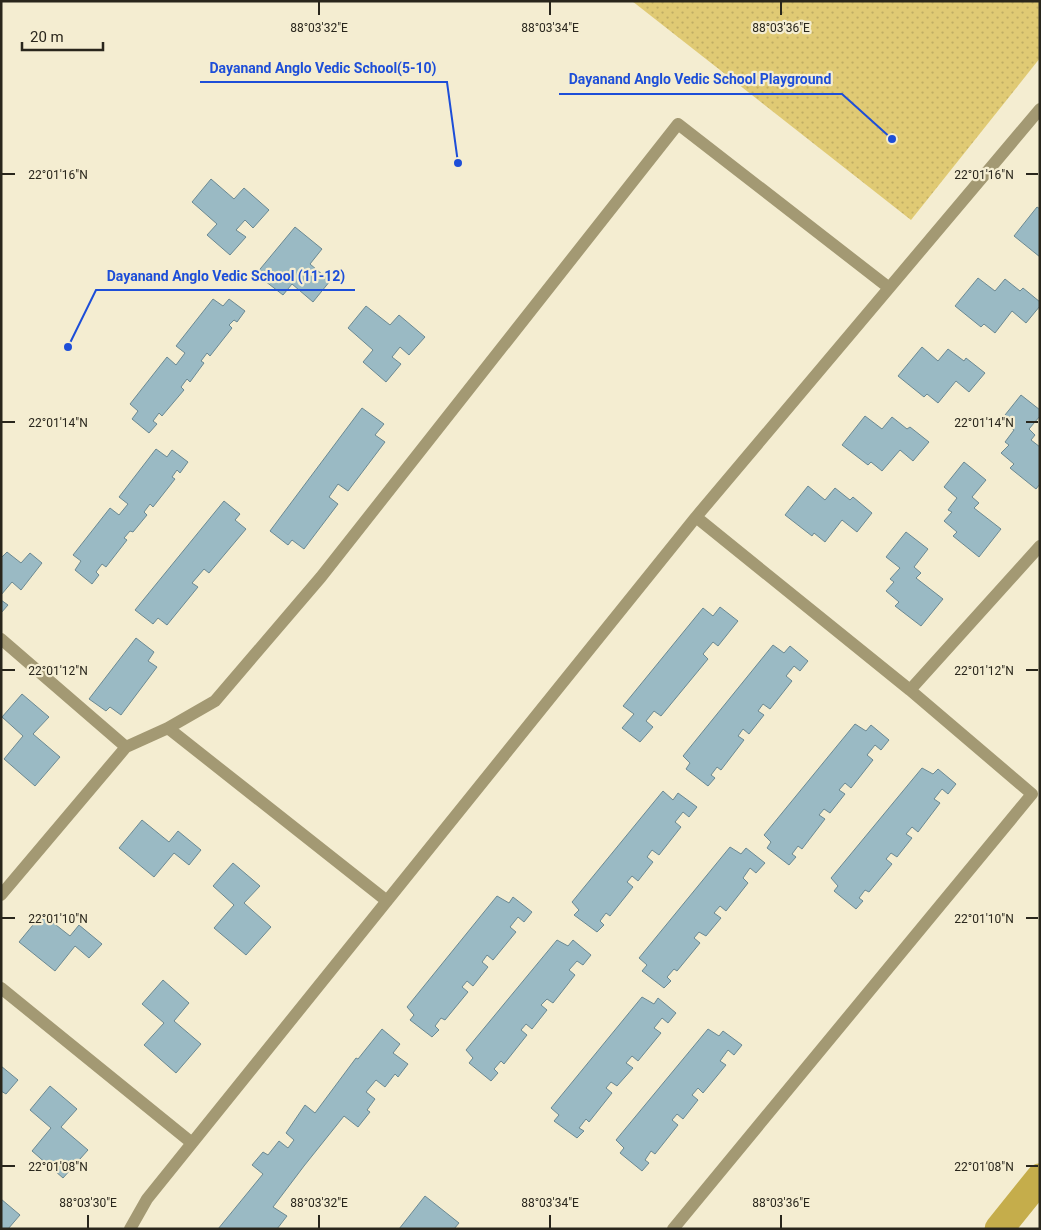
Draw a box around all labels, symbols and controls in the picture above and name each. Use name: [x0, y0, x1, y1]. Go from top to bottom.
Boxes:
scale bar: [22, 20, 104, 52]
text: 88°03'32"E: [290, 21, 348, 35]
text: 88°03'34"E: [521, 21, 579, 35]
text: 88°03'36"E: [752, 21, 810, 35]
text: 20 m: [30, 28, 64, 46]
callout: Dayanand Anglo Vedic School(5-10): [200, 53, 447, 82]
text: Dayanand Anglo Vedic School(5-10): [209, 60, 437, 77]
callout: Dayanand Anglo Vedic School Playground: [559, 65, 842, 94]
text: Dayanand Anglo Vedic School Playground: [569, 71, 831, 87]
text: 22°01'16"N: [28, 168, 88, 182]
text: 22°01'16"N: [954, 168, 1014, 182]
callout: Dayanand Anglo Vedic School (11-12): [96, 261, 355, 290]
text: Dayanand Anglo Vedic School (11-12): [107, 268, 345, 285]
text: 22°01'14"N: [28, 416, 88, 430]
text: 22°01'14"N: [954, 416, 1014, 430]
text: 22°01'12"N: [28, 664, 88, 678]
text: 22°01'12"N: [954, 664, 1014, 678]
text: 22°01'10"N: [28, 912, 88, 926]
text: 22°01'10"N: [954, 912, 1014, 926]
text: 22°01'08"N: [28, 1160, 88, 1174]
text: 22°01'08"N: [954, 1160, 1014, 1174]
text: 88°03'30"E: [59, 1196, 117, 1210]
text: 88°03'32"E: [290, 1196, 348, 1210]
text: 88°03'34"E: [521, 1196, 579, 1210]
text: 88°03'36"E: [752, 1196, 810, 1210]

